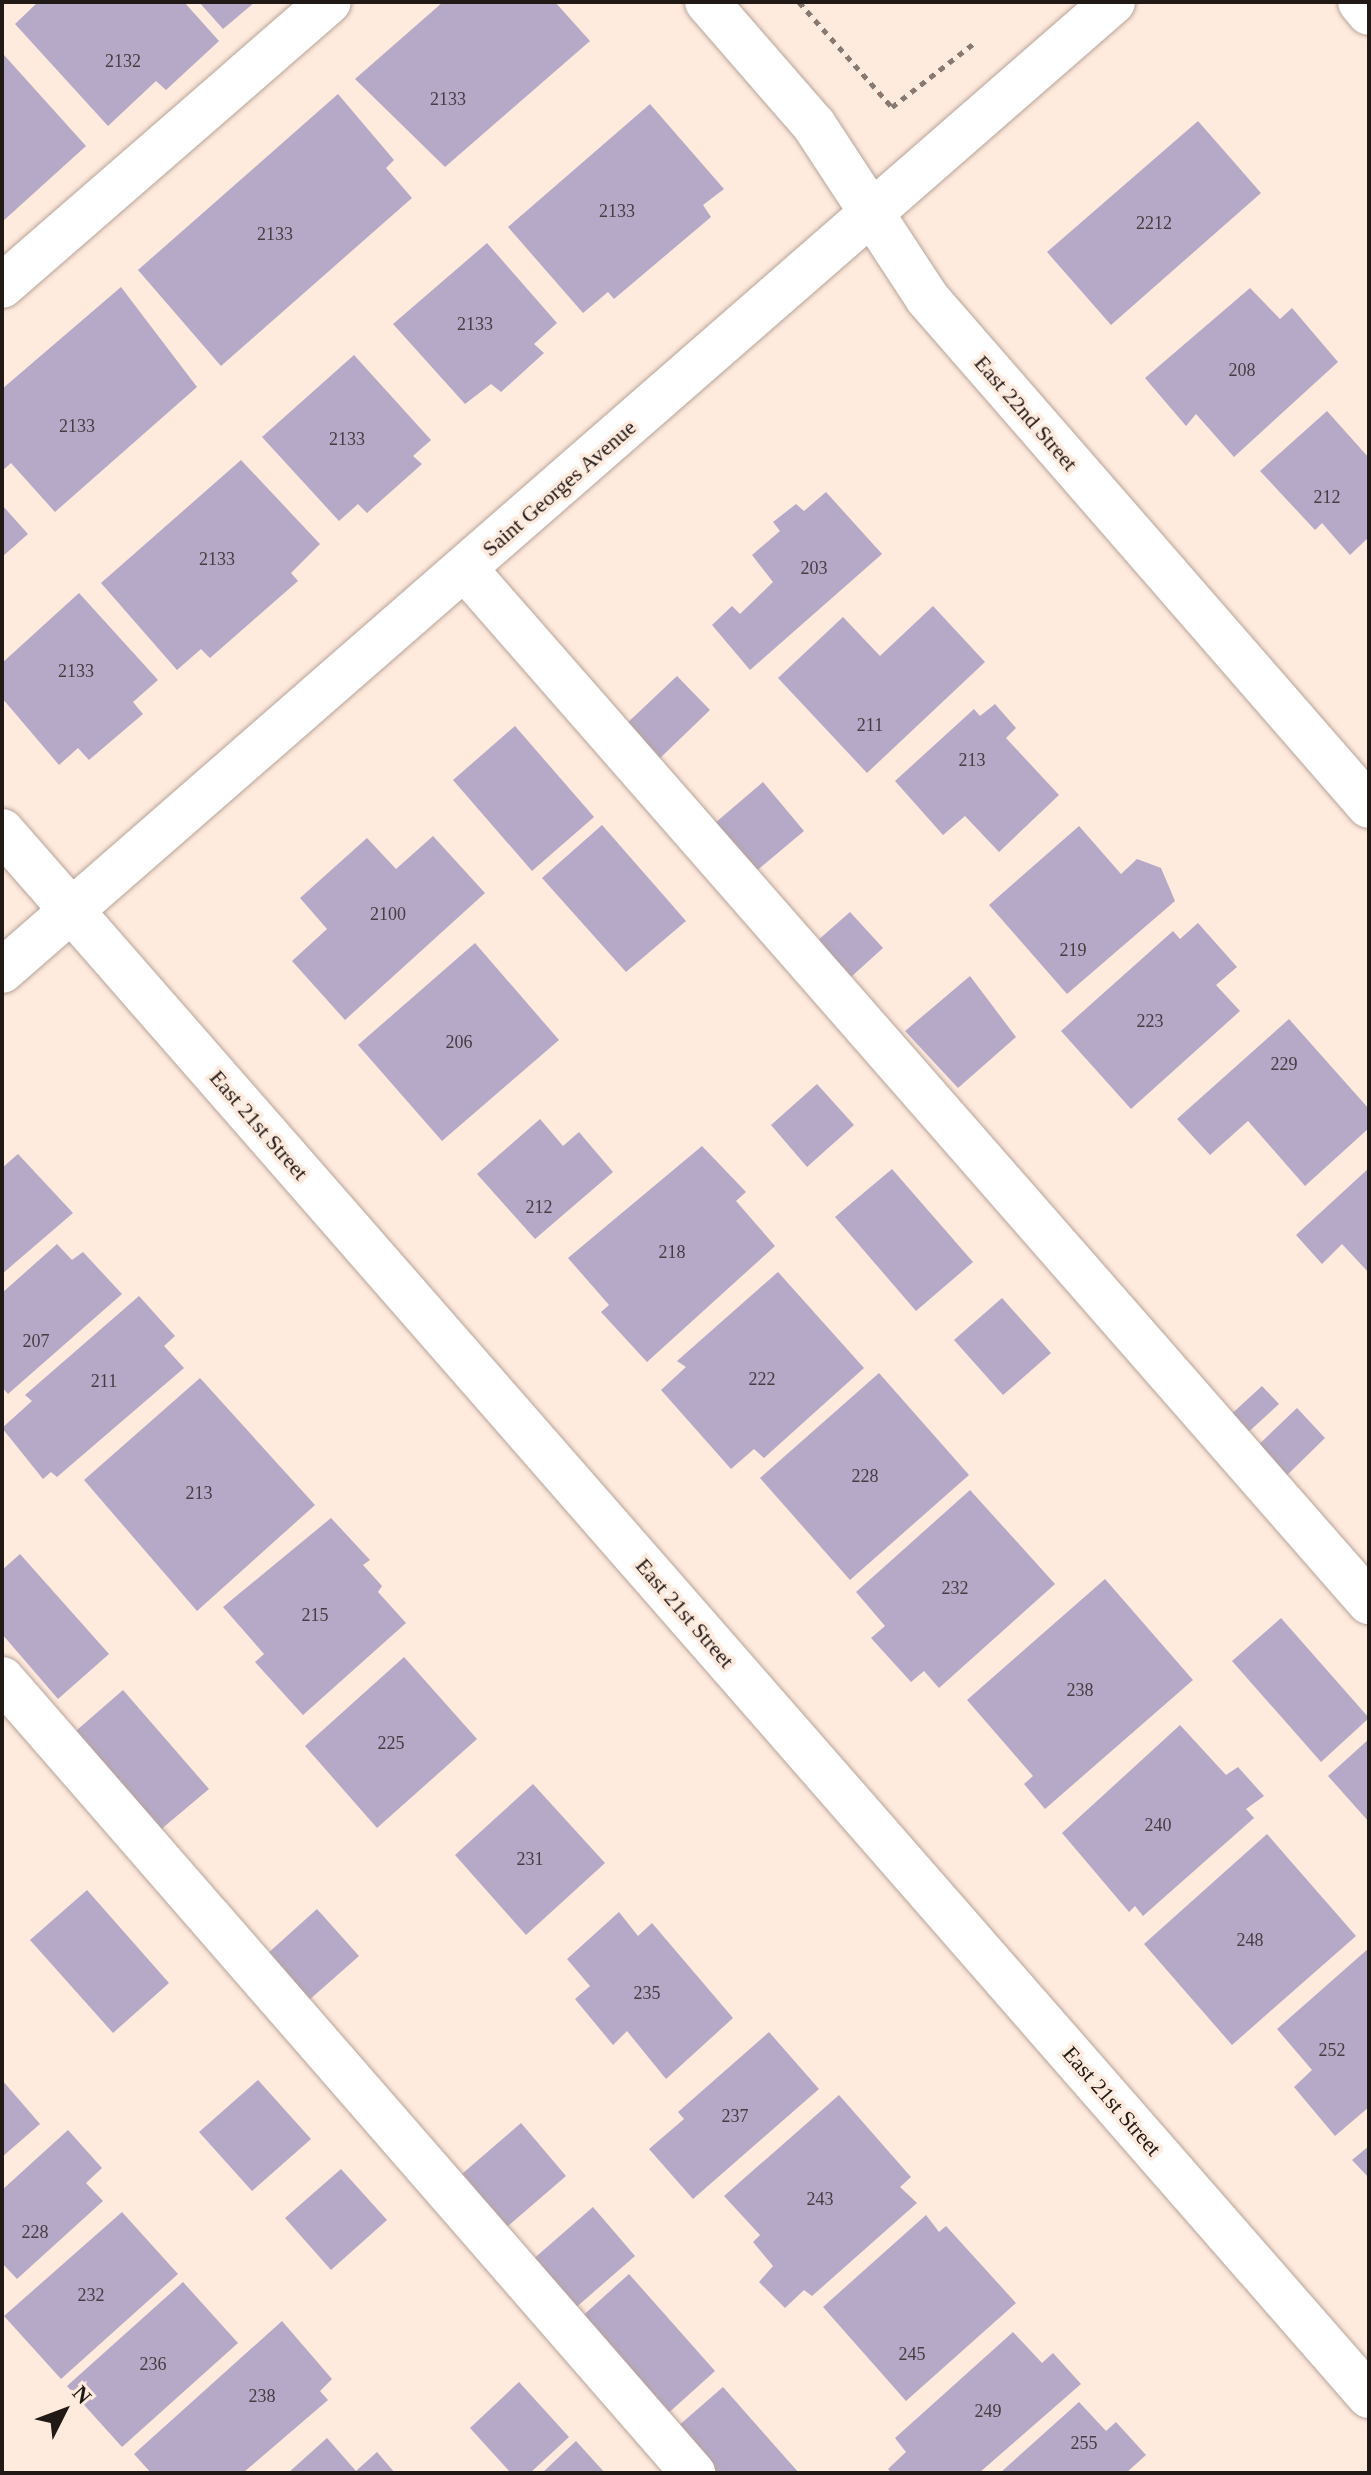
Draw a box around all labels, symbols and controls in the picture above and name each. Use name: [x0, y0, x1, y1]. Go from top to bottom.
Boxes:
house number: 2132: [105, 50, 141, 72]
house number: 2133: [430, 88, 466, 110]
house number: 2133: [599, 200, 635, 222]
house number: 2212: [1136, 212, 1172, 234]
house number: 2133: [257, 223, 293, 245]
house number: 2133: [457, 313, 493, 335]
street label: East 22nd Street: [969, 350, 1083, 476]
house number: 208: [1228, 359, 1256, 381]
street label: Saint Georges Avenue: [476, 414, 642, 562]
house number: 2133: [59, 415, 95, 437]
house number: 2133: [329, 428, 365, 450]
house number: 212: [1314, 486, 1340, 508]
house number: 2133: [199, 548, 235, 570]
house number: 203: [800, 557, 828, 579]
house number: 2133: [58, 660, 94, 682]
house number: 211: [857, 714, 883, 736]
house number: 213: [958, 749, 986, 771]
house number: 2100: [370, 903, 406, 925]
house number: 219: [1060, 939, 1086, 961]
house number: 223: [1136, 1010, 1164, 1032]
house number: 206: [446, 1031, 472, 1053]
house number: 229: [1270, 1053, 1298, 1075]
street label: East 21st Street: [204, 1065, 314, 1185]
house number: 212: [526, 1196, 552, 1218]
house number: 218: [658, 1241, 686, 1263]
house number: 207: [22, 1330, 50, 1352]
house number: 222: [748, 1368, 776, 1390]
house number: 211: [91, 1370, 117, 1392]
house number: 228: [852, 1465, 878, 1487]
house number: 213: [186, 1482, 212, 1504]
street label: East 21st Street: [630, 1553, 740, 1673]
house number: 232: [942, 1577, 968, 1599]
house number: 215: [302, 1604, 328, 1626]
house number: 238: [1066, 1679, 1094, 1701]
house number: 225: [378, 1732, 404, 1754]
house number: 240: [1144, 1814, 1172, 1836]
house number: 231: [516, 1848, 544, 1870]
house number: 248: [1236, 1929, 1264, 1951]
house number: 235: [634, 1982, 660, 2004]
house number: 252: [1318, 2039, 1346, 2061]
street label: East 21st Street: [1057, 2041, 1167, 2161]
house number: 237: [722, 2105, 748, 2127]
house number: 243: [806, 2188, 834, 2210]
house number: 228: [22, 2221, 48, 2243]
house number: 232: [78, 2284, 104, 2306]
house number: 245: [898, 2343, 926, 2365]
house number: 236: [140, 2353, 166, 2375]
north arrow: [24, 2371, 104, 2451]
text: N: [68, 2380, 97, 2409]
house number: 238: [248, 2385, 276, 2407]
house number: 249: [974, 2400, 1002, 2422]
house number: 255: [1070, 2432, 1098, 2454]

